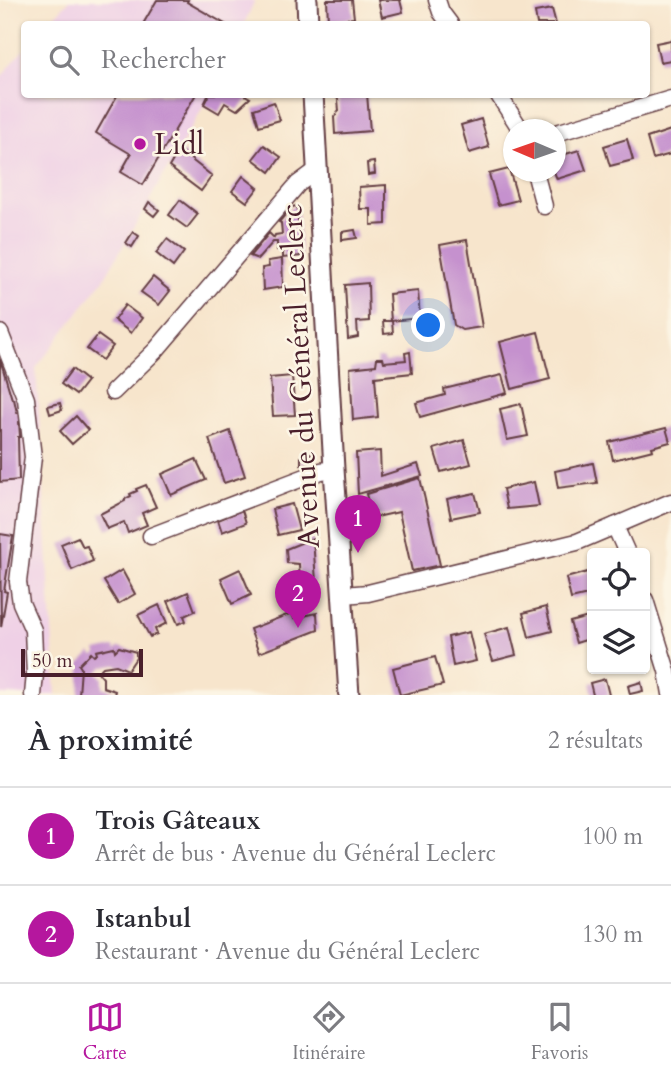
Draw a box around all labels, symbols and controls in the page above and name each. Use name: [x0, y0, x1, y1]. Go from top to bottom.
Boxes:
search box: [21, 21, 650, 98]
icon: search: [45, 41, 83, 79]
text: Rechercher: [101, 42, 226, 77]
north arrow: [503, 119, 566, 182]
place label: Lidl: [154, 124, 205, 165]
marker: Lidl: [132, 136, 148, 152]
street label: Avenue du Général Leclerc: [271, 203, 330, 549]
your location: [411, 308, 445, 342]
pin: 1: [335, 495, 381, 553]
map controls: [587, 548, 650, 674]
button: locate: [587, 548, 650, 611]
pin: 2: [275, 570, 321, 628]
button: layers: [587, 611, 650, 674]
scale bar: [21, 646, 144, 678]
text: 50 m: [32, 648, 73, 674]
text: À proximité: [28, 720, 193, 761]
text: 2 résultats: [548, 725, 643, 756]
text: Trois Gâteaux: [95, 803, 260, 838]
text: 1: [45, 821, 57, 852]
text: 100 m: [582, 821, 643, 852]
text: Arrêt de bus · Avenue du Général Leclerc: [95, 838, 496, 869]
text: Istanbul: [95, 901, 191, 936]
text: 2: [45, 919, 57, 950]
text: 130 m: [582, 919, 643, 950]
text: Restaurant · Avenue du Général Leclerc: [95, 936, 480, 967]
tab: Carte: [83, 998, 127, 1066]
tab: Itinéraire: [292, 998, 366, 1066]
tab: Favoris: [531, 998, 588, 1066]

